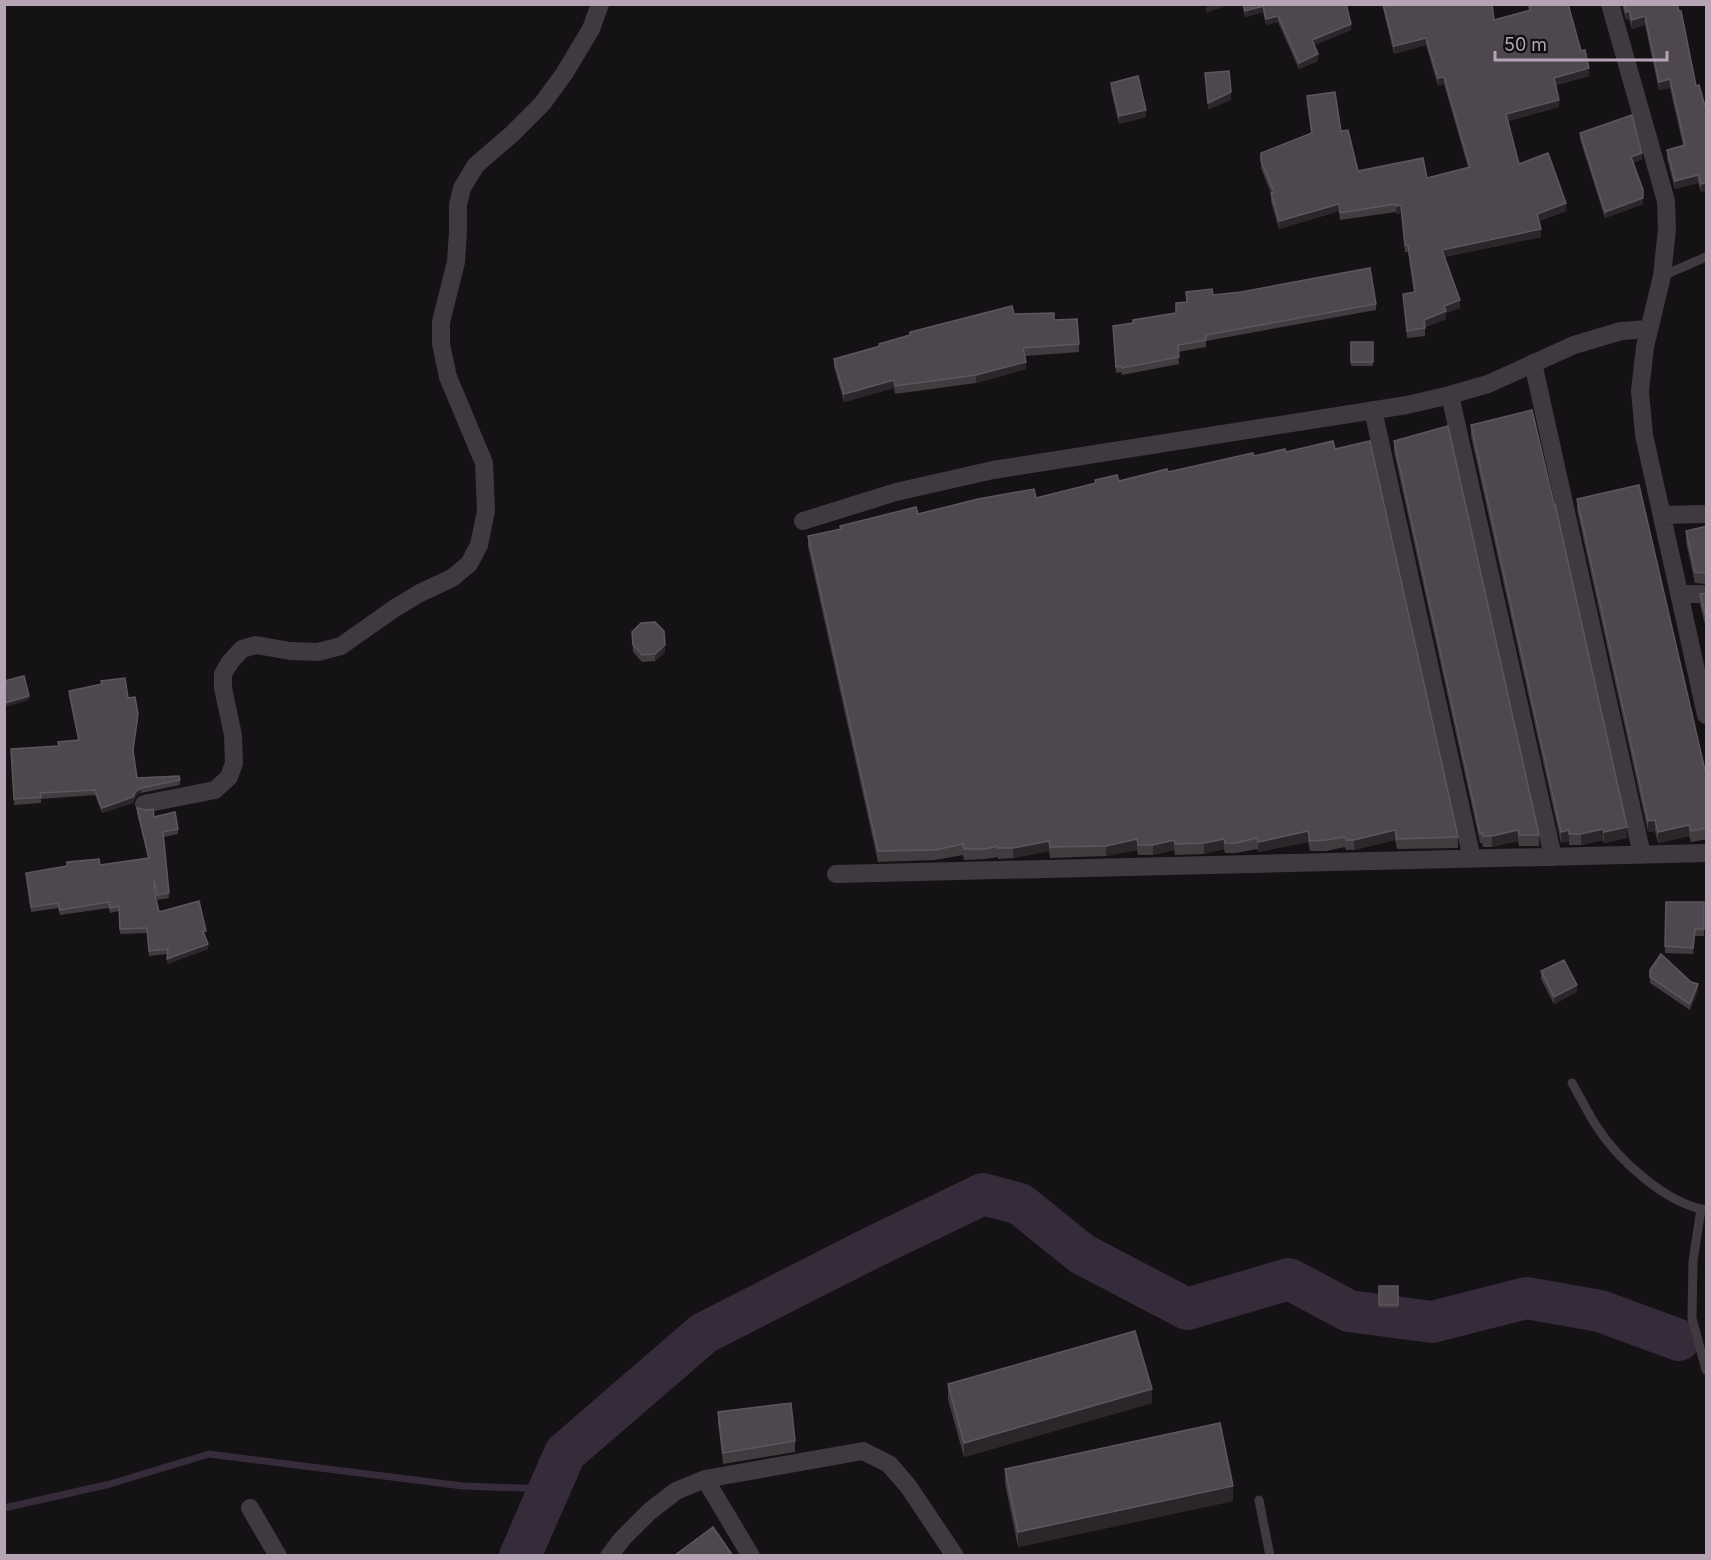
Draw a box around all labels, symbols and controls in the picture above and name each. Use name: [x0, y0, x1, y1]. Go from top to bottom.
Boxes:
scale bar: [1495, 24, 1668, 62]
text: 50 m: [1504, 34, 1547, 55]

